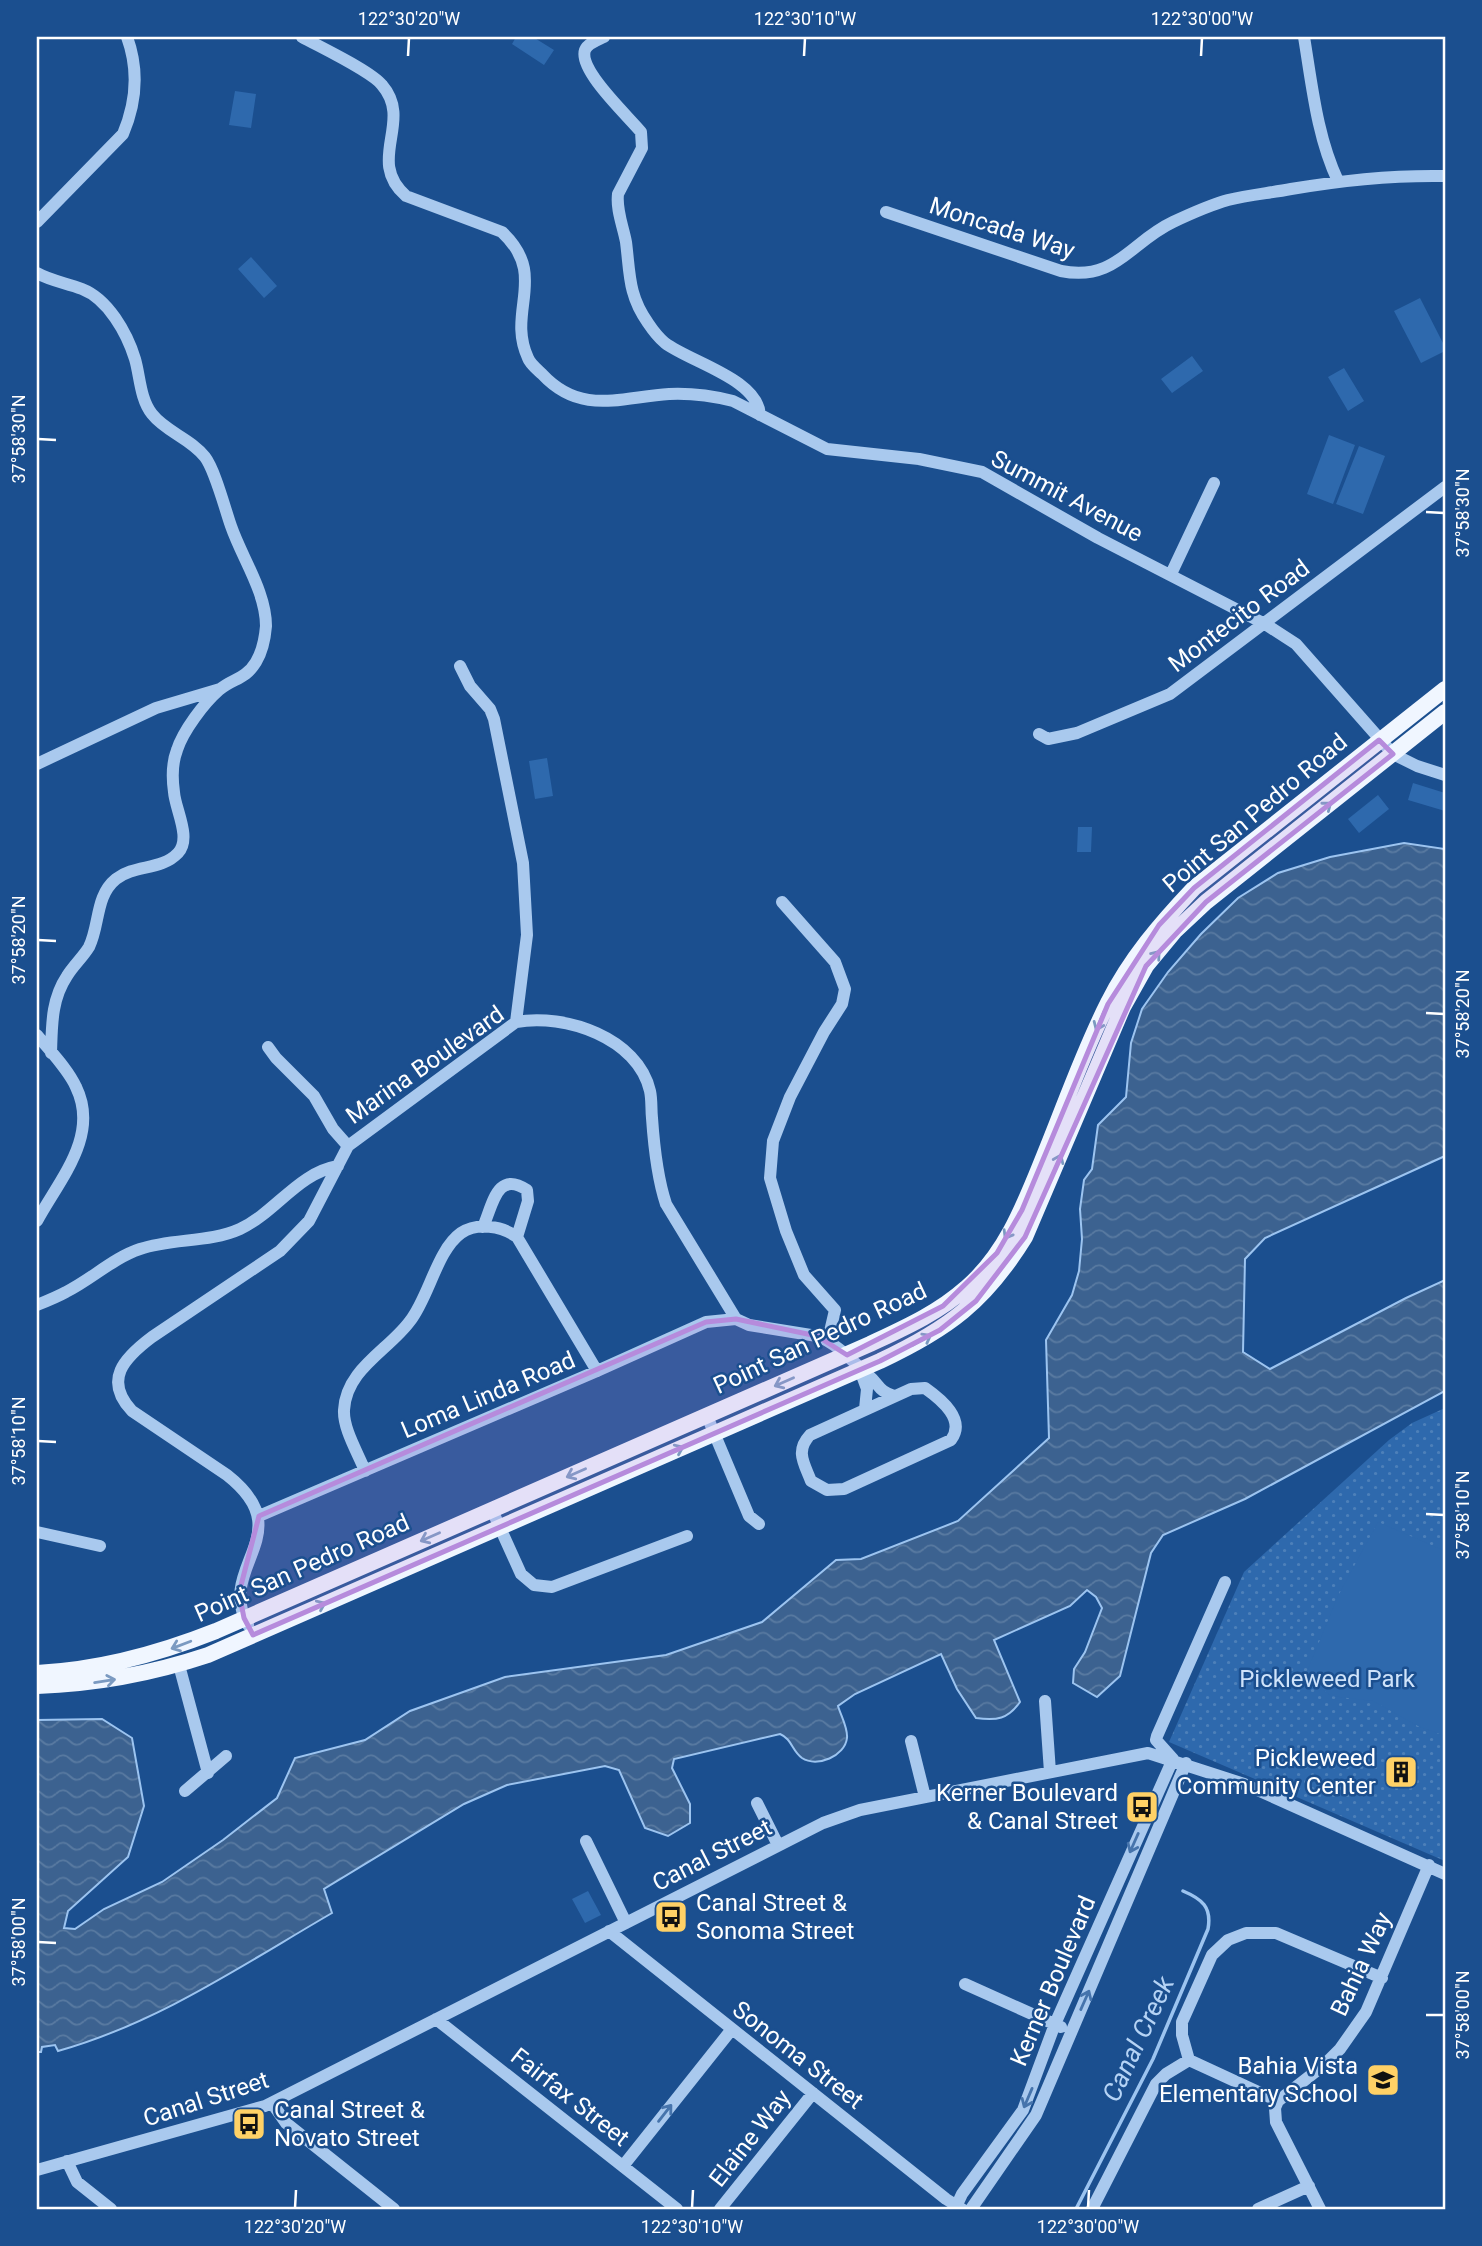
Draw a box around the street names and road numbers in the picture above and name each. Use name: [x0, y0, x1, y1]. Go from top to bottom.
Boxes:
street label: Moncada Way: [926, 191, 1079, 265]
street label: Summit Avenue: [986, 444, 1148, 548]
street label: Montecito Road: [1163, 554, 1315, 678]
street label: Point San Pedro Road: [1157, 728, 1353, 898]
street label: Marina Boulevard: [341, 1000, 509, 1130]
street label: Point San Pedro Road: [709, 1276, 931, 1400]
street label: Loma Linda Road: [397, 1346, 579, 1444]
street label: Point San Pedro Road: [190, 1508, 414, 1628]
street label: Canal Street: [648, 1813, 776, 1897]
street label: Kerner Boulevard: [1005, 1892, 1101, 2070]
street label: Bahia Way: [1325, 1907, 1397, 2020]
street label: Sonoma Street: [727, 1995, 869, 2115]
street label: Fairfax Street: [505, 2042, 635, 2152]
street label: Canal Street: [140, 2066, 272, 2132]
street label: Elaine Way: [703, 2083, 797, 2192]

